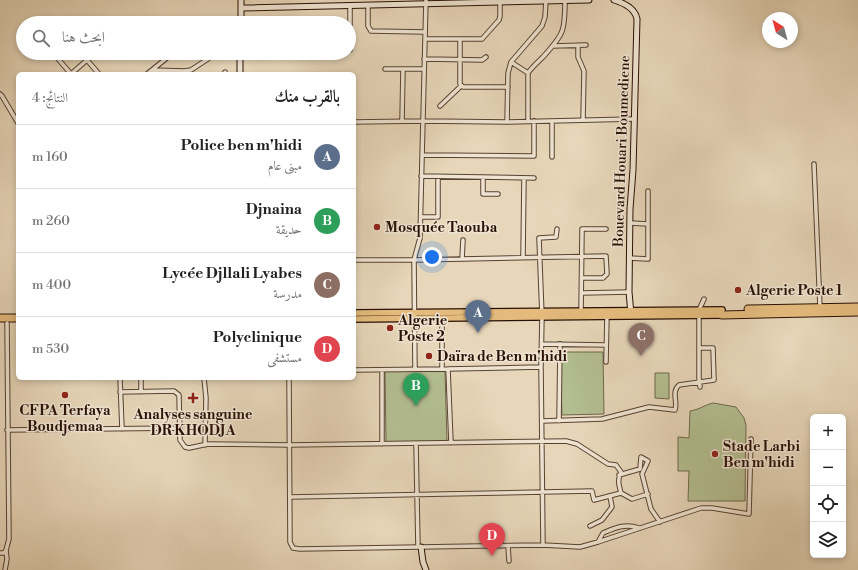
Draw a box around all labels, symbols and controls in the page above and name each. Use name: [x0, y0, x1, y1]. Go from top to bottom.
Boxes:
north arrow: [762, 12, 798, 48]
search box: [16, 16, 356, 60]
icon: search: [30, 27, 52, 49]
text: ابحث هنا: [62, 28, 105, 47]
street label: Bouevard Houari Boumediene: [610, 55, 634, 248]
text: بالقرب منك: [274, 86, 340, 108]
text: النتائج: 4: [32, 90, 68, 106]
text: Police ben m'hidi: [181, 136, 302, 155]
text: 160 m: [32, 149, 68, 165]
text: A: [322, 149, 332, 165]
text: مبنى عام: [268, 158, 302, 174]
text: Djnaina: [246, 200, 302, 219]
text: 260 m: [32, 213, 70, 229]
text: B: [322, 213, 332, 229]
place label: Mosquée Taouba: [385, 219, 498, 237]
text: حديقة: [276, 222, 302, 238]
marker: Mosquée Taouba: [372, 222, 382, 232]
your location: [422, 247, 442, 267]
text: Lycée Djllali Lyabes: [162, 264, 302, 283]
text: 400 m: [32, 277, 71, 293]
text: C: [322, 277, 332, 293]
place label: Algerie Poste 1: [745, 282, 843, 300]
marker: Algerie Poste 1: [733, 285, 743, 295]
text: مدرسة: [273, 286, 302, 302]
pin: A: [465, 300, 491, 333]
place label: Algerie Poste 2: [397, 312, 448, 346]
marker: Algerie Poste 2: [385, 323, 395, 333]
pin: C: [628, 323, 654, 356]
text: Polyclinique: [213, 328, 302, 347]
text: 530 m: [32, 341, 69, 357]
text: D: [322, 341, 332, 357]
place label: Daïra de Ben m'hidi: [437, 348, 568, 366]
text: مستشفى: [267, 350, 302, 366]
marker: Daïra de Ben m'hidi: [424, 351, 434, 361]
pin: B: [403, 373, 429, 406]
marker: CFPA Terfaya Boudjemaa: [60, 390, 70, 400]
marker: Analyses sanguine DR KHODJA: [187, 392, 199, 404]
place label: CFPA Terfaya Boudjemaa: [19, 402, 111, 436]
place label: Analyses sanguine DR KHODJA: [133, 406, 253, 440]
map controls: [810, 414, 846, 558]
button: +: [810, 414, 846, 450]
place label: Stade Larbi Ben m'hidi: [723, 438, 800, 472]
marker: Stade Larbi Ben m'hidi: [710, 449, 720, 459]
button: −: [810, 450, 846, 486]
button: locate: [810, 486, 846, 522]
button: layers: [810, 522, 846, 558]
pin: D: [479, 523, 505, 556]

